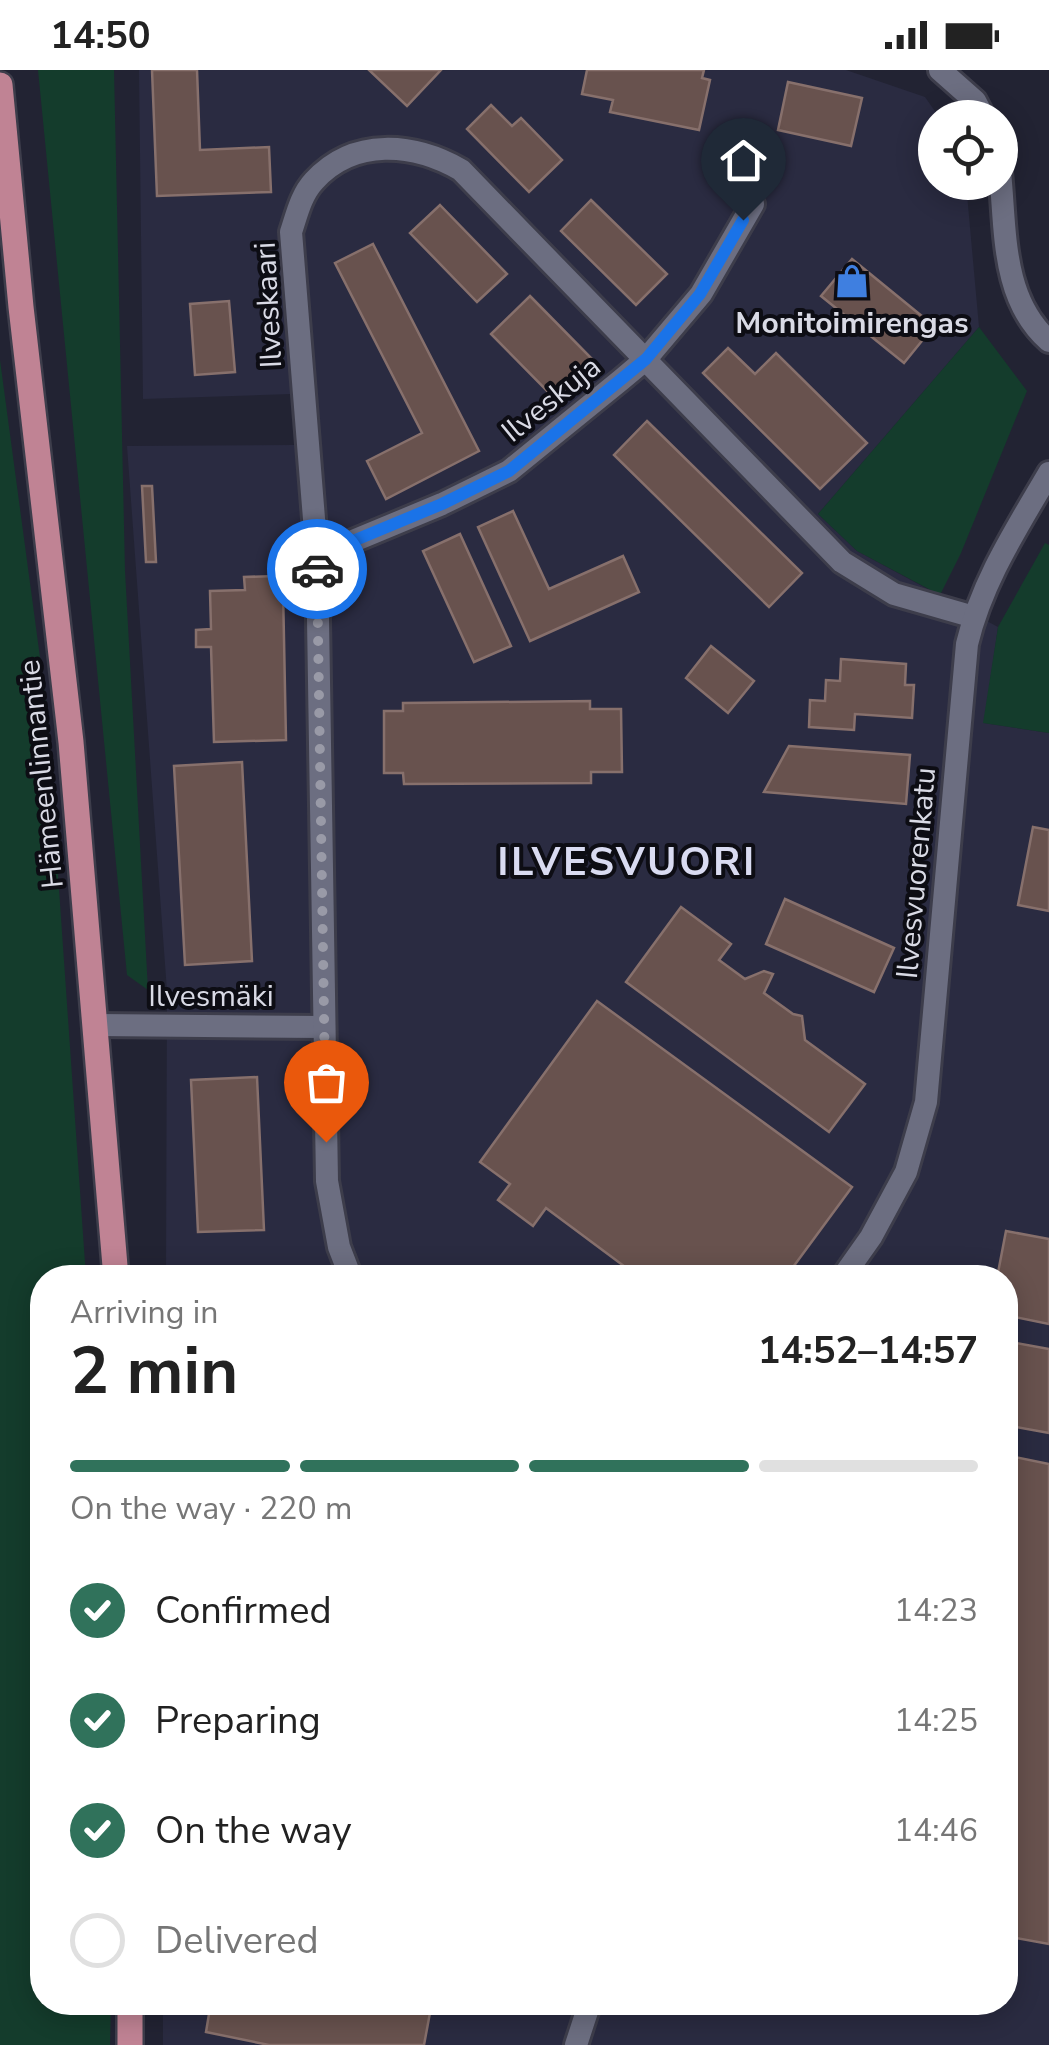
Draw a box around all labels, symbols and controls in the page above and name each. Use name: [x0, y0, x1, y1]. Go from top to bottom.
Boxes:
text: 14:50: [50, 10, 151, 61]
map controls: [918, 100, 1018, 200]
button: locate: [918, 100, 1018, 200]
pin: [701, 118, 786, 221]
icon: home: [716, 133, 771, 188]
street label: Ilveskaari: [245, 241, 292, 369]
shop icon: Monitoimirengas: [833, 262, 871, 300]
place label: Monitoimirengas: [735, 303, 969, 344]
street label: Ilveskuja: [493, 347, 610, 452]
courier: [267, 519, 367, 619]
icon: car: [290, 542, 345, 597]
street label: Hämeenlinnantie: [9, 658, 74, 890]
street label: Ilvesvuorenkatu: [887, 766, 946, 980]
district label: ILVESVUORI: [497, 835, 757, 889]
street label: Ilvesmäki: [148, 976, 274, 1017]
pin: [284, 1040, 369, 1143]
icon: bag: [299, 1055, 354, 1110]
text: Arriving in: [70, 1291, 218, 1334]
text: 14:52–14:57: [758, 1325, 978, 1376]
text: 2 min: [70, 1327, 238, 1416]
text: On the way · 220 m: [70, 1487, 352, 1530]
icon: check: [70, 1583, 125, 1638]
text: Confirmed: [155, 1585, 332, 1636]
text: 14:23: [894, 1589, 978, 1632]
icon: check: [70, 1693, 125, 1748]
text: Preparing: [155, 1695, 321, 1746]
text: 14:25: [894, 1699, 978, 1742]
icon: check: [70, 1803, 125, 1858]
text: On the way: [155, 1805, 351, 1856]
text: 14:46: [894, 1809, 978, 1852]
text: Delivered: [155, 1915, 319, 1966]

